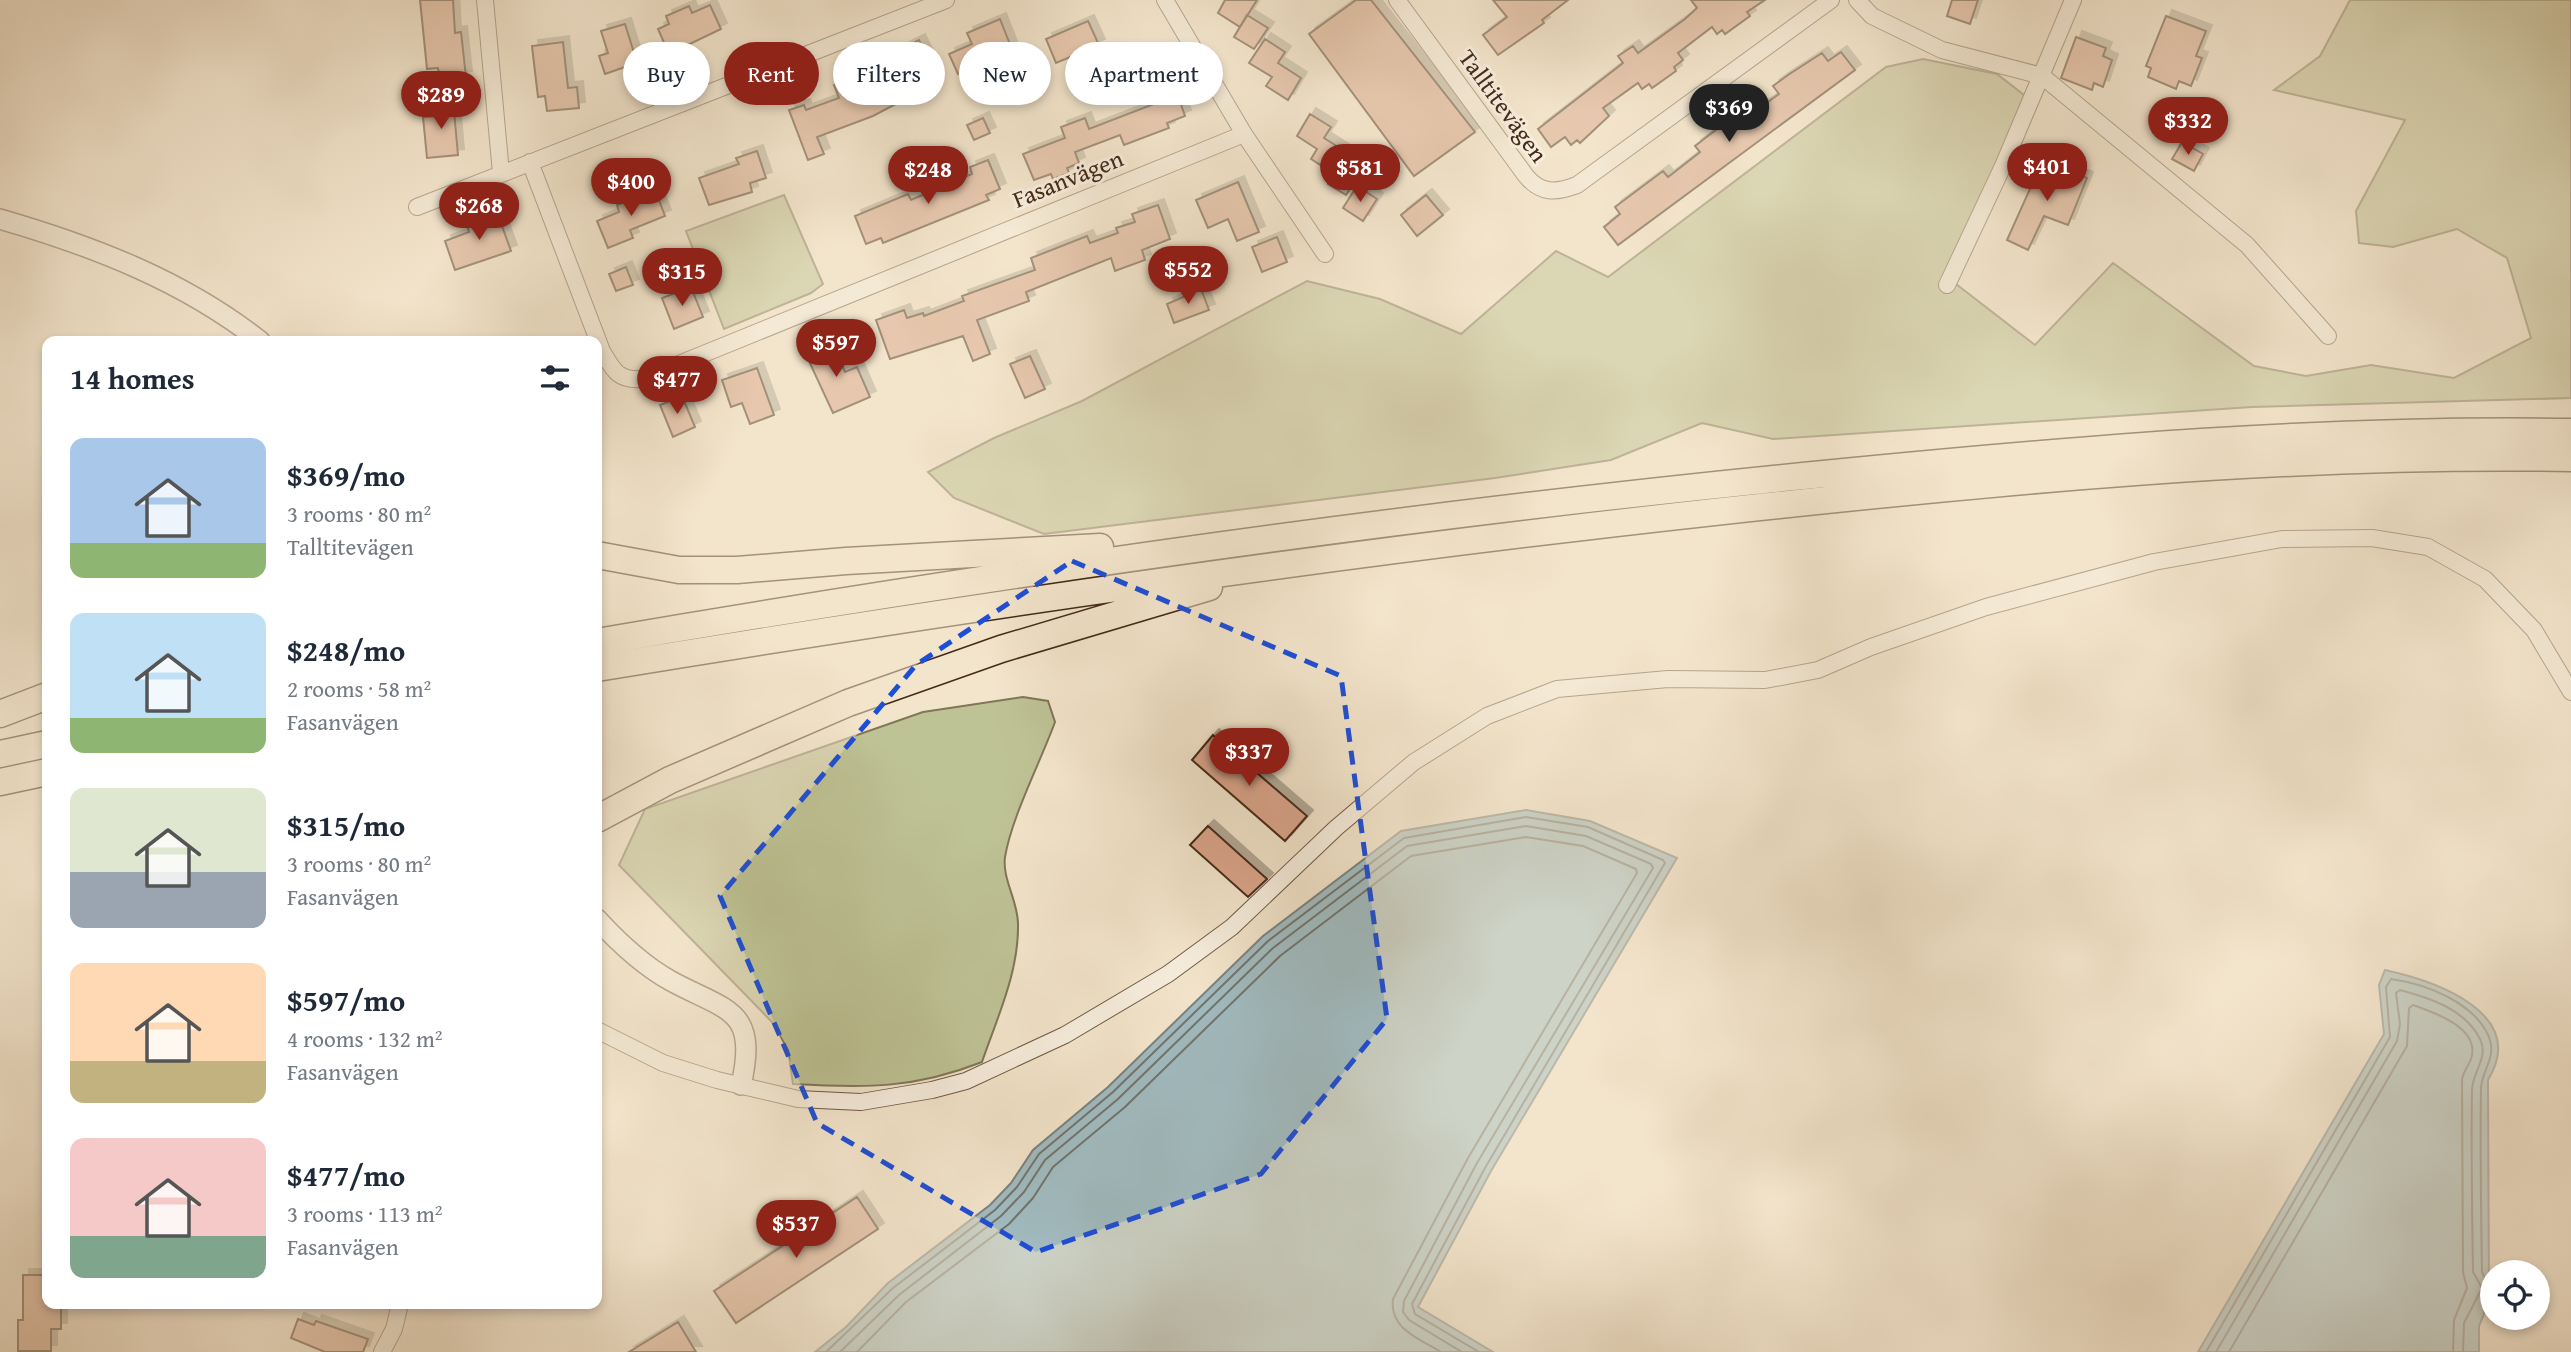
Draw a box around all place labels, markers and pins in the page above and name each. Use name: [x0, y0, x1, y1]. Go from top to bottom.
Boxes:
pin: $289: [400, 72, 482, 131]
pin: $369: [1688, 85, 1770, 144]
pin: $332: [2147, 97, 2229, 157]
pin: $581: [1319, 144, 1401, 204]
pin: $401: [2006, 144, 2088, 203]
pin: $248: [887, 146, 969, 206]
pin: $400: [590, 158, 672, 218]
pin: $268: [438, 182, 520, 242]
pin: $552: [1147, 246, 1229, 306]
pin: $315: [641, 248, 723, 308]
pin: $597: [795, 320, 877, 379]
pin: $477: [636, 356, 718, 416]
pin: $337: [1208, 728, 1290, 788]
pin: $537: [755, 1200, 837, 1260]

